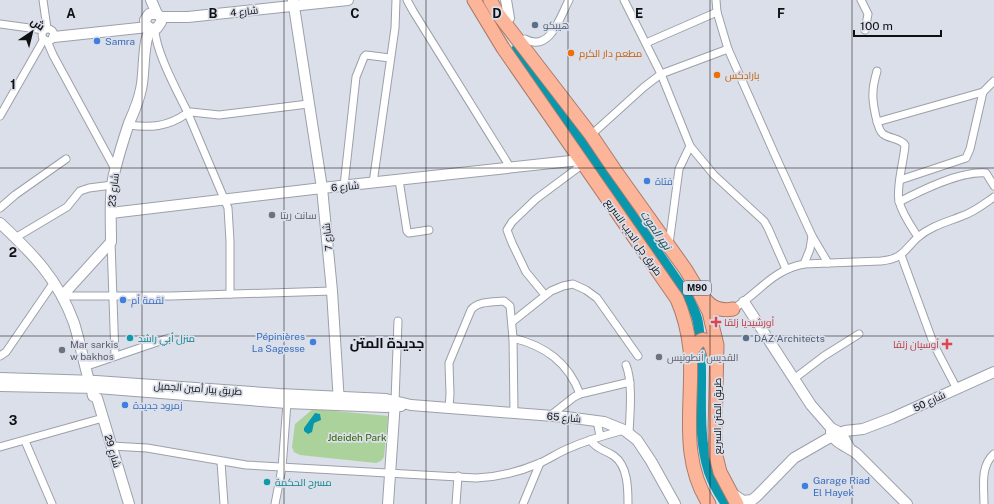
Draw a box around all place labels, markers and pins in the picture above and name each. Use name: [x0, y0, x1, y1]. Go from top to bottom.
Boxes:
place label: هيبكو: [543, 19, 569, 31]
marker: هيبكو: [530, 20, 540, 30]
place label: Samra: [105, 35, 135, 47]
marker: Samra: [92, 36, 102, 46]
place label: مطعم دار الكرم: [579, 47, 642, 61]
marker: مطعم دار الكرم: [566, 48, 576, 58]
place label: بارادكس: [725, 69, 760, 82]
marker: بارادكس: [712, 70, 722, 80]
place label: فتاة: [655, 175, 673, 187]
marker: فتاة: [642, 176, 652, 186]
place label: سانت ريتا: [280, 209, 316, 221]
marker: سانت ريتا: [267, 210, 277, 220]
place label: لقمة أم: [131, 294, 164, 308]
marker: لقمة أم: [118, 295, 128, 305]
place label: أورشيديا زلقا: [724, 316, 774, 328]
marker: أورشيديا زلقا: [711, 317, 721, 327]
place label: Pépinières La Sagesse: [252, 330, 305, 354]
place label: منزل أبي راشد: [138, 332, 195, 346]
place label: DAZ Architects: [754, 332, 825, 344]
marker: منزل أبي راشد: [125, 333, 135, 343]
marker: DAZ Architects: [741, 333, 751, 343]
marker: Pépinières La Sagesse: [308, 337, 318, 347]
place label: Mar sarkis w bakhos: [70, 338, 118, 362]
place label: أوسيان زلقا: [893, 338, 939, 351]
marker: أوسيان زلقا: [942, 339, 952, 349]
marker: Mar sarkis w bakhos: [57, 345, 67, 355]
place label: القديس أنطونيس: [667, 351, 738, 364]
marker: القديس أنطونيس: [654, 352, 664, 362]
place label: زمرود جديدة: [133, 399, 183, 411]
marker: زمرود جديدة: [120, 400, 130, 410]
place label: Garage Riad El Hayek: [813, 474, 870, 498]
place label: مسرح الحكمة: [275, 476, 332, 489]
marker: مسرح الحكمة: [262, 477, 272, 487]
marker: Garage Riad El Hayek: [800, 481, 810, 491]

